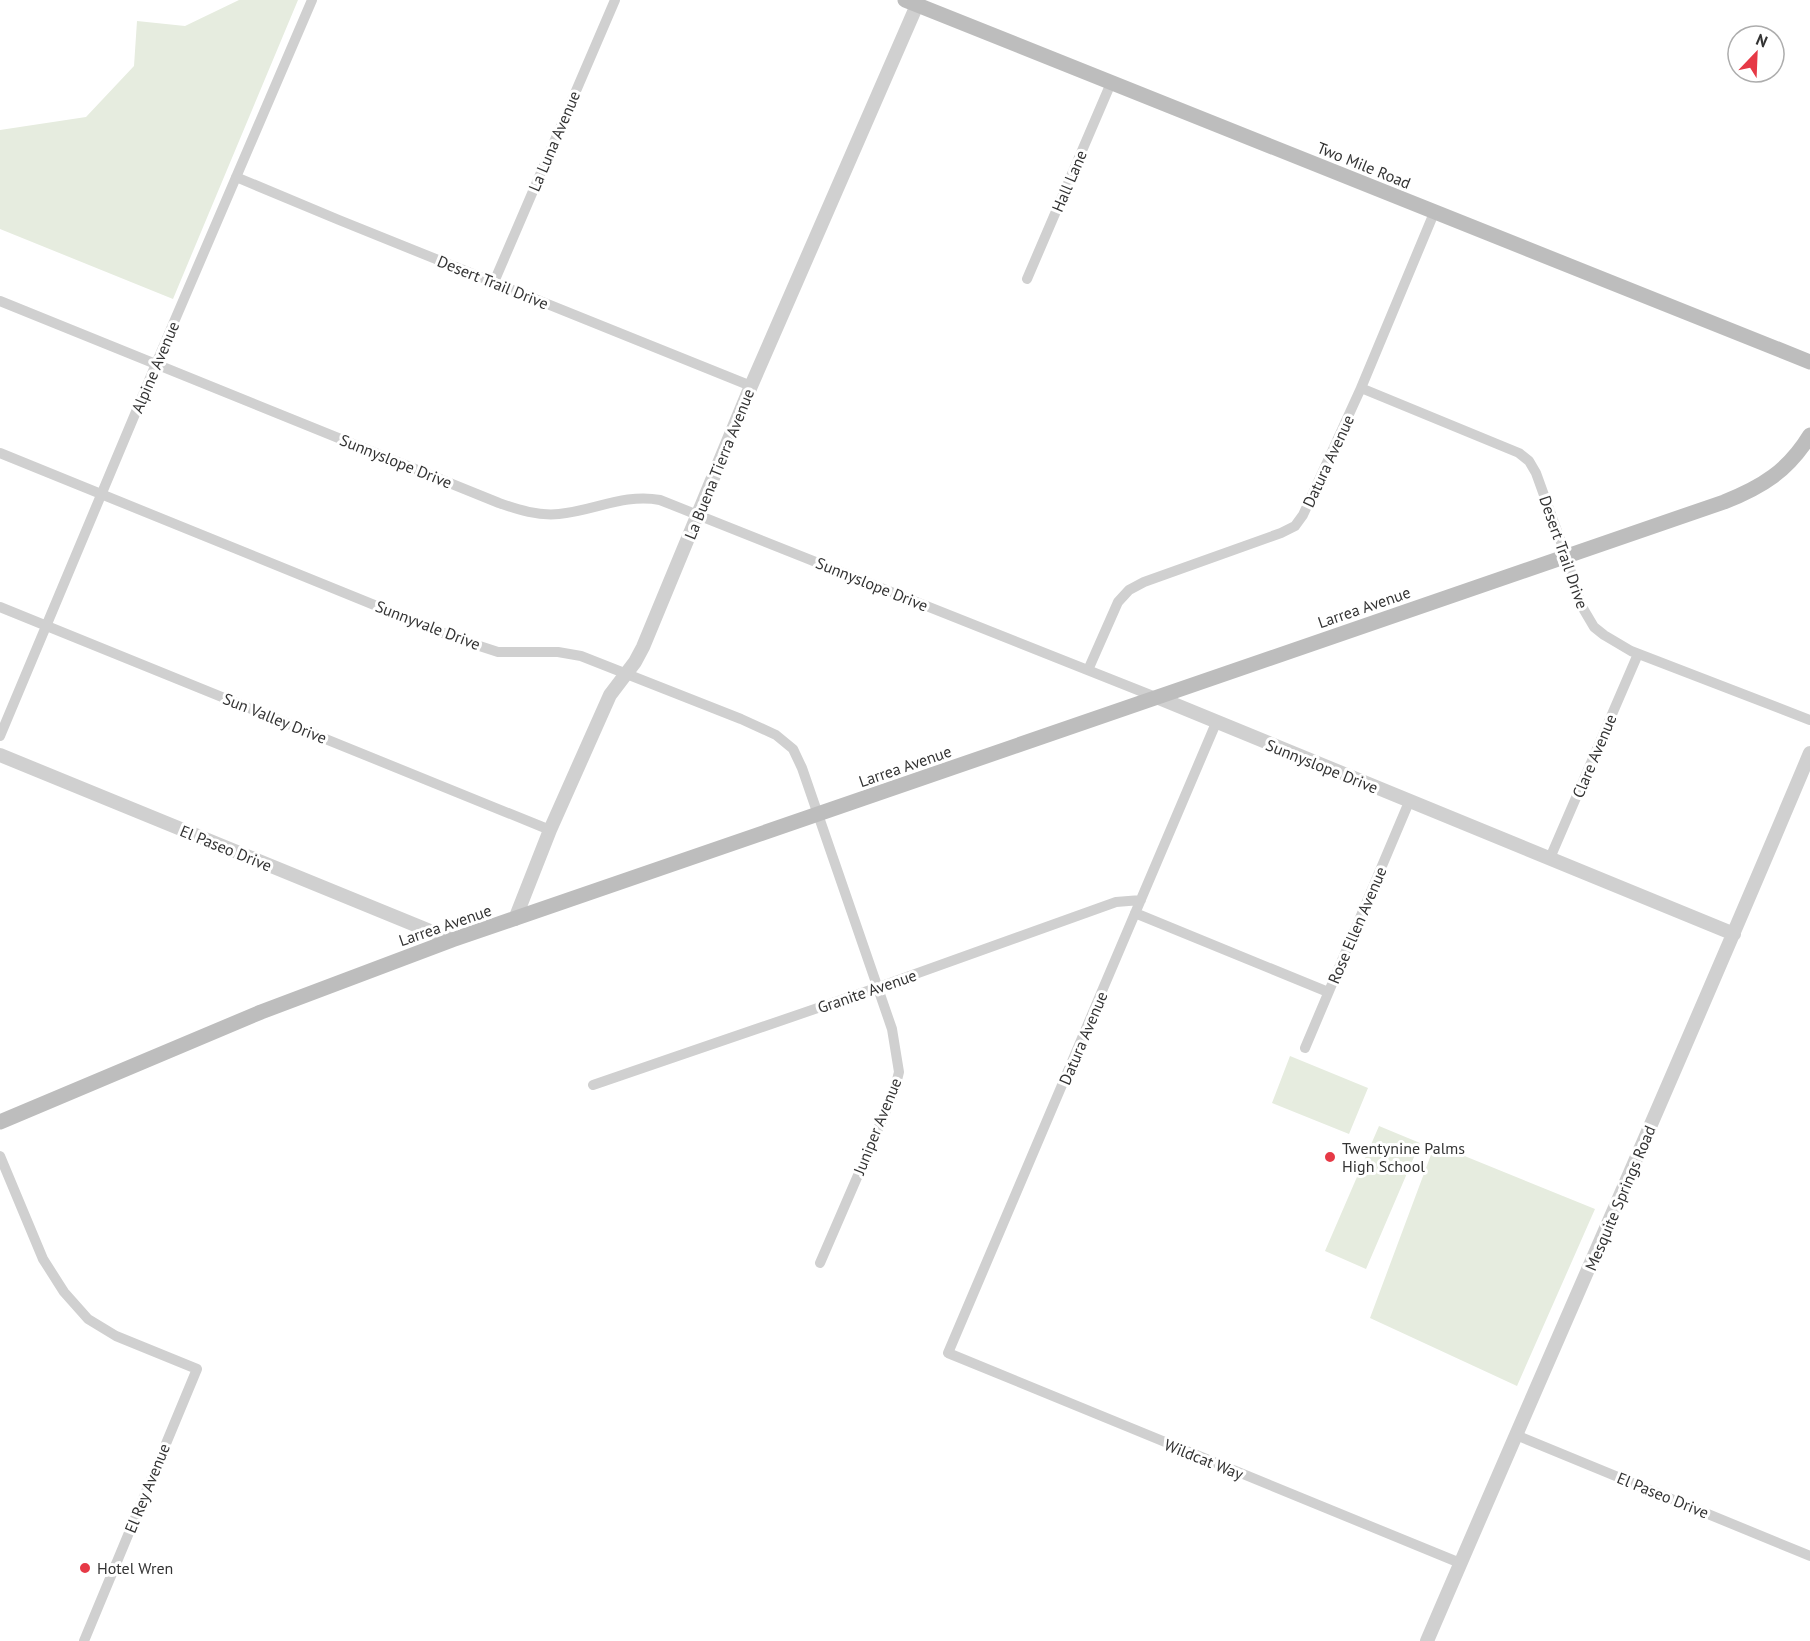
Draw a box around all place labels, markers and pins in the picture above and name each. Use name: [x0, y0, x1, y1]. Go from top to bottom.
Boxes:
place label: Twentynine Palms High School: [1342, 1138, 1465, 1176]
marker: Twentynine Palms High School: [1323, 1150, 1337, 1164]
place label: Hotel Wren: [97, 1558, 173, 1578]
marker: Hotel Wren: [78, 1561, 92, 1575]

